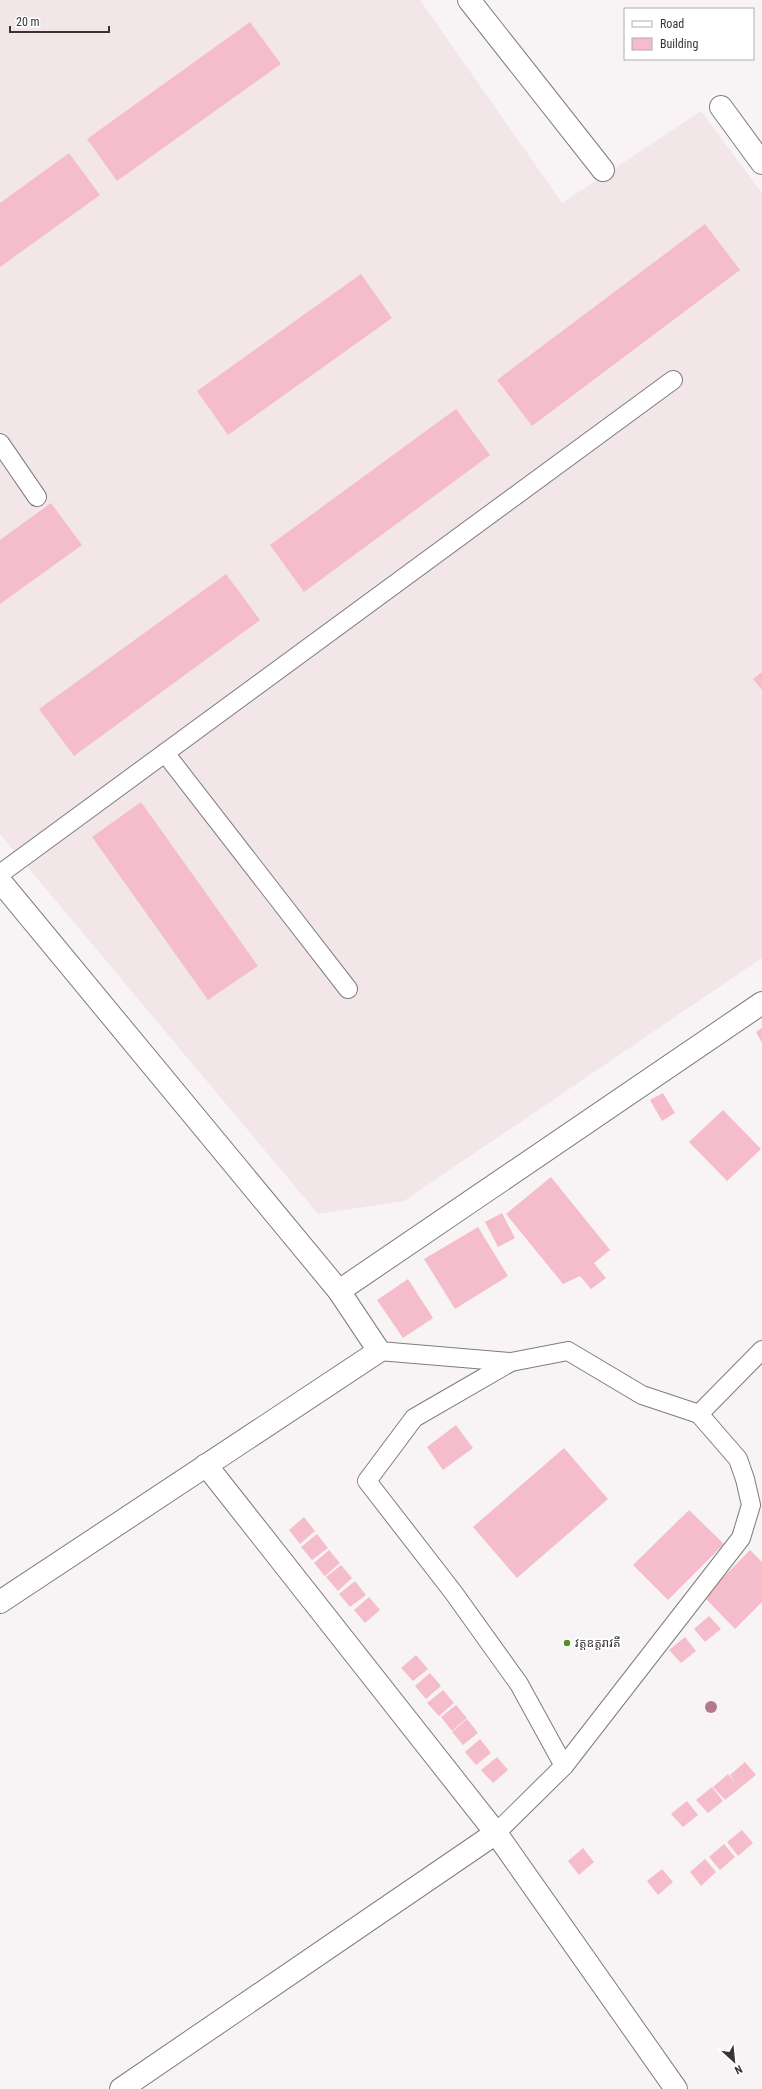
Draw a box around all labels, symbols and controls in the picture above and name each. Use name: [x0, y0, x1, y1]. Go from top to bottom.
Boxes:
scale bar: [10, 8, 109, 34]
legend: [624, 8, 754, 60]
text: 20 m: [16, 15, 40, 29]
text: Road: [660, 17, 684, 31]
text: Building: [660, 37, 698, 51]
place label: វត្តឧត្តរាវតី: [575, 1636, 621, 1650]
marker: វត្តឧត្តរាវតី: [562, 1638, 572, 1648]
north arrow: [714, 2041, 754, 2081]
text: N: [732, 2062, 744, 2077]

